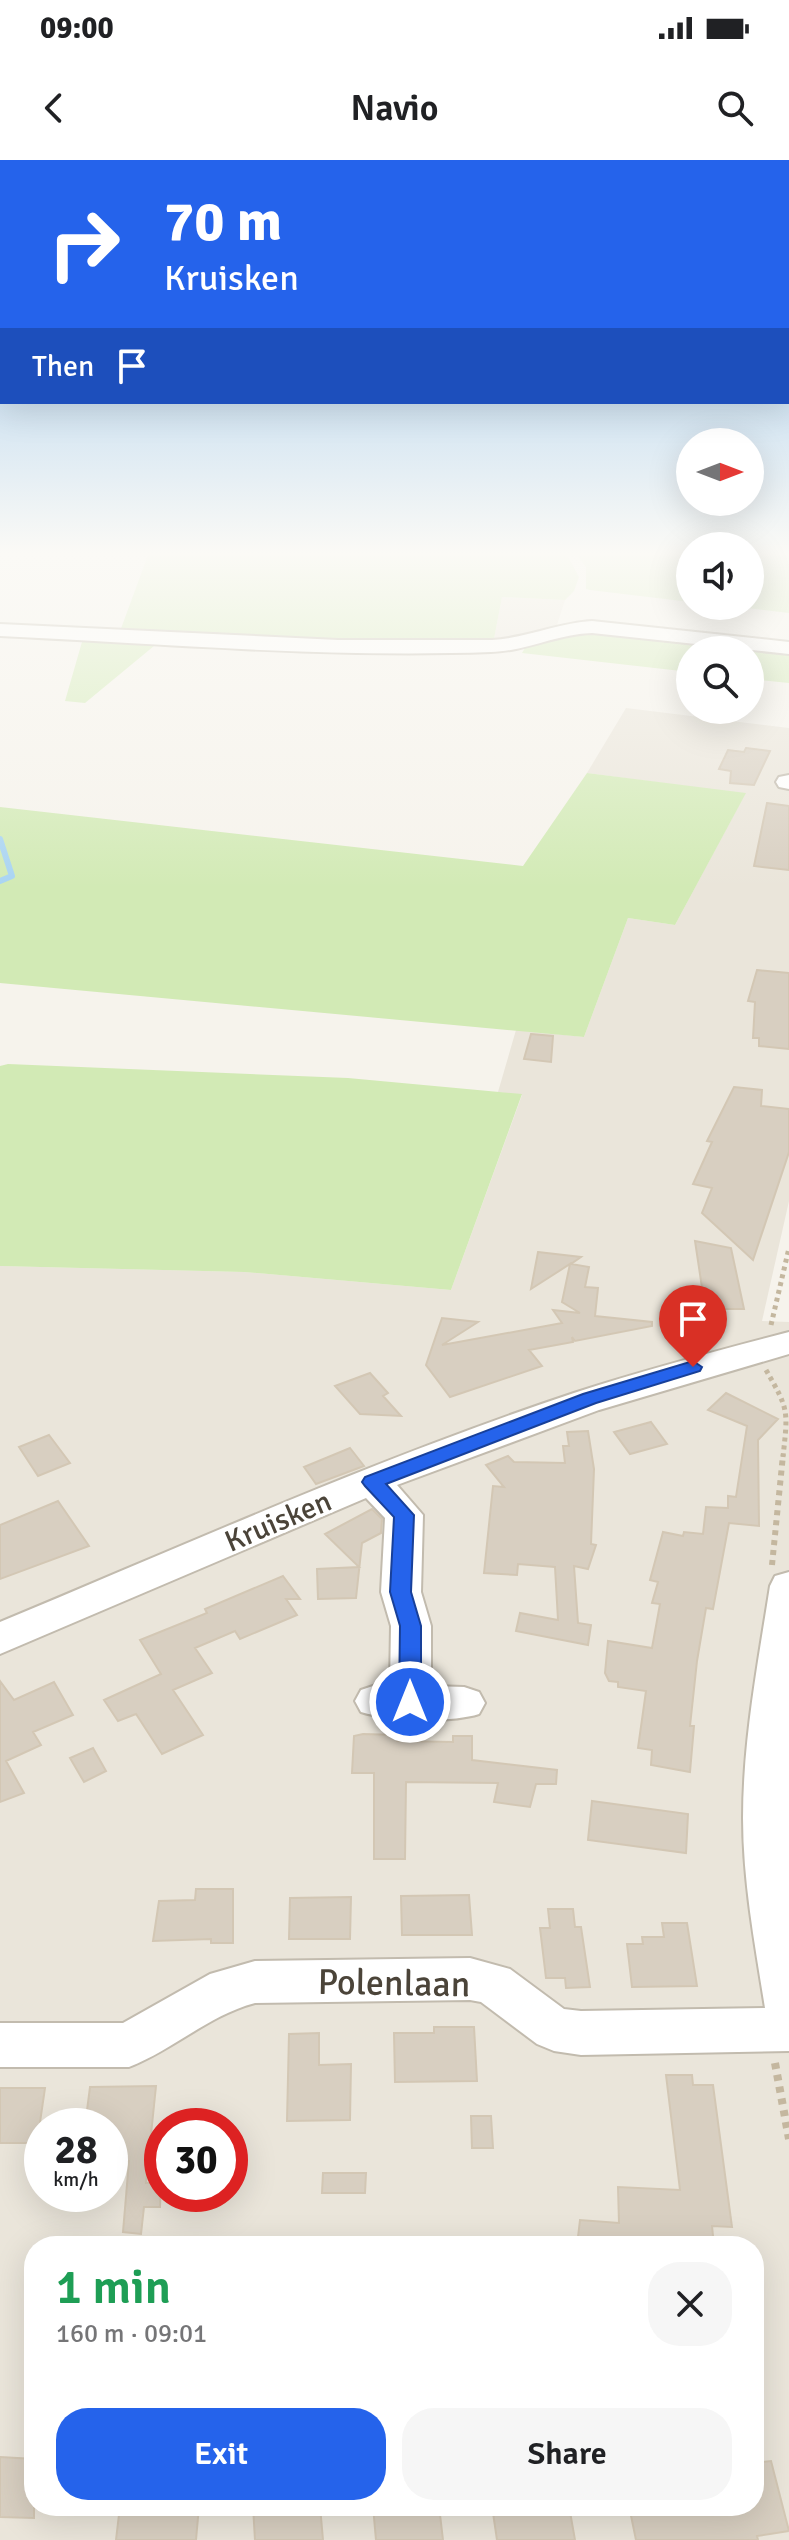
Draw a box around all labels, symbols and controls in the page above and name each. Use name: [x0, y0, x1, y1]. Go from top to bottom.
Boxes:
text: 09:00: [40, 10, 114, 47]
icon: back: [32, 86, 76, 130]
text: Navio: [351, 86, 438, 131]
icon: search: [713, 86, 757, 130]
text: 70 m: [164, 187, 282, 256]
icon: right: [32, 192, 136, 296]
text: Kruisken: [164, 256, 299, 301]
icon: arrive: [110, 344, 154, 388]
text: Then: [32, 348, 94, 385]
north arrow: [676, 428, 764, 516]
map controls: [676, 428, 764, 724]
button: sound: [676, 532, 764, 620]
button: search: [676, 636, 764, 724]
pin: [659, 1285, 727, 1367]
icon: arrive: [671, 1297, 715, 1341]
street label: Kruisken: [219, 1482, 337, 1560]
position arrow: [368, 1660, 452, 1744]
street label: Polenlaan: [317, 1960, 471, 2007]
speed limit sign: 30: [144, 2108, 248, 2212]
text: 28: [54, 2125, 98, 2175]
text: km/h: [53, 2167, 99, 2192]
text: 1 min: [56, 2258, 171, 2317]
button: close: [648, 2262, 732, 2346]
text: 160 m · 09:01: [56, 2318, 207, 2350]
button: Exit: [56, 2408, 386, 2500]
button: Share: [402, 2408, 732, 2500]

